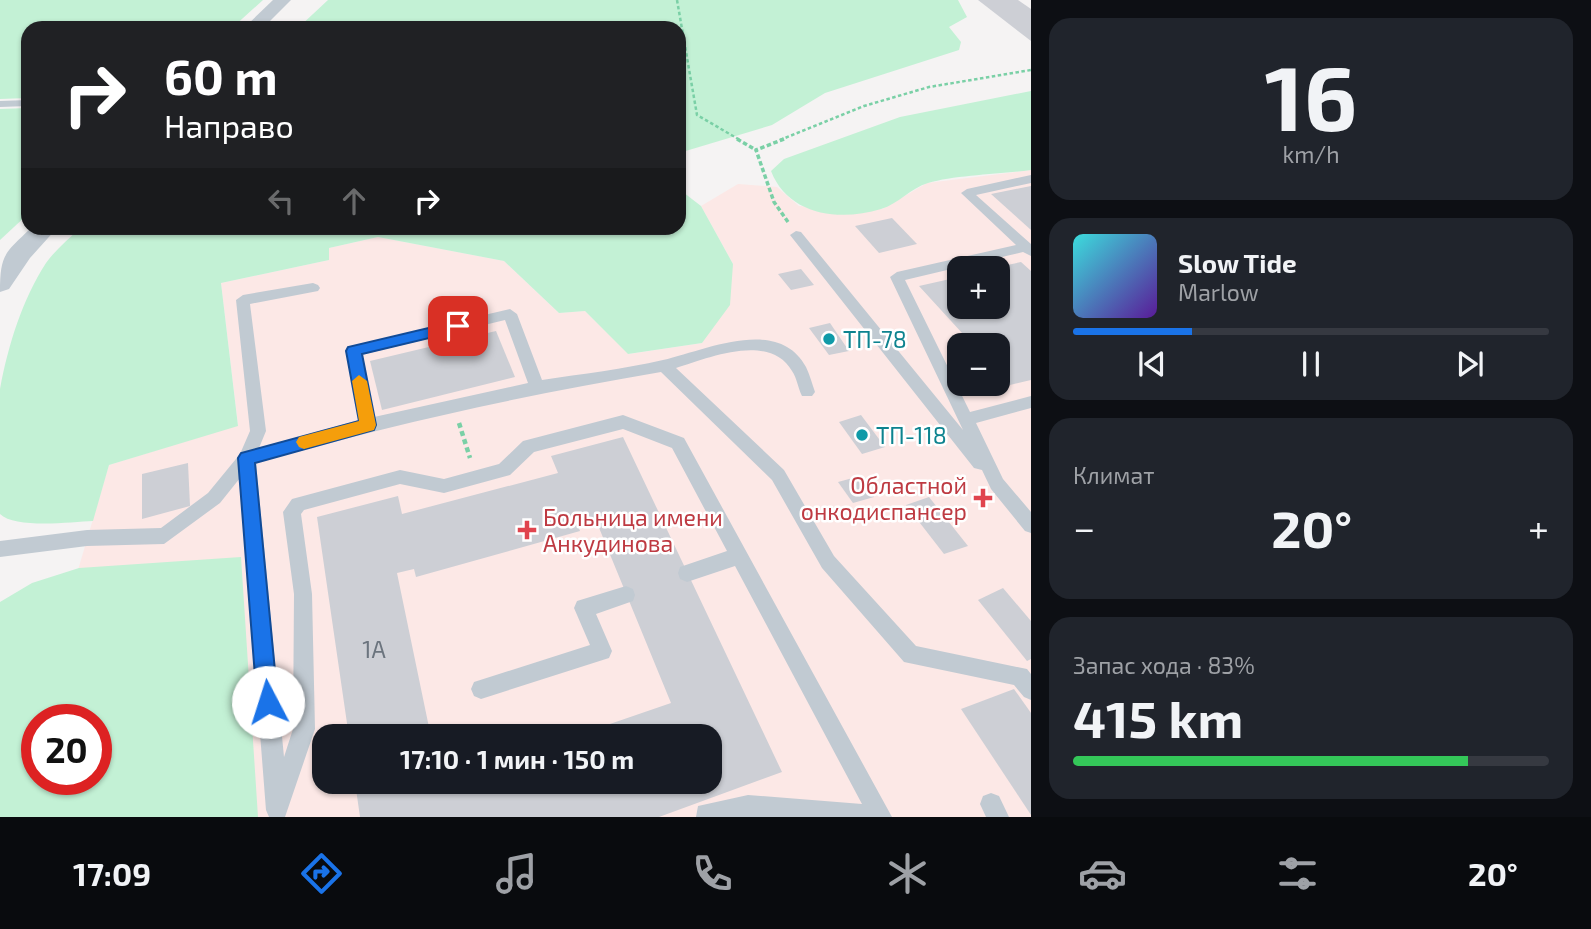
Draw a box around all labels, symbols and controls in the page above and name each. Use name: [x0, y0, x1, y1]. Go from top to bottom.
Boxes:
text: 16: [1264, 40, 1358, 149]
text: 60 m: [164, 46, 278, 105]
icon: right: [49, 49, 140, 140]
text: Направо: [164, 106, 294, 144]
text: km/h: [1282, 140, 1340, 168]
icon: left: [262, 182, 300, 220]
icon: ahead: [335, 182, 373, 220]
icon: right: [408, 182, 446, 220]
text: Slow Tide: [1178, 247, 1297, 278]
map controls: [947, 256, 1010, 396]
button: +: [947, 256, 1010, 319]
text: Marlow: [1178, 278, 1259, 306]
pin: [428, 296, 488, 356]
icon: arrive: [439, 307, 477, 345]
place label: ТП-78: [843, 325, 907, 353]
marker: ТП-78: [821, 331, 837, 347]
button: −: [947, 333, 1010, 396]
icon: previous: [1133, 345, 1171, 383]
icon: pause: [1292, 345, 1330, 383]
icon: next: [1451, 345, 1489, 383]
place label: ТП-118: [876, 421, 947, 449]
marker: ТП-118: [854, 427, 870, 443]
text: Климат: [1073, 461, 1154, 489]
place label: Областной онкодиспансер: [801, 471, 967, 525]
marker: Областной онкодиспансер: [973, 488, 993, 508]
text: 20°: [1271, 496, 1352, 558]
place label: Больница имени Анкудинова: [543, 503, 723, 558]
text: −: [1073, 504, 1095, 550]
text: +: [1528, 504, 1549, 550]
marker: Больница имени Анкудинова: [517, 520, 537, 540]
house number: 1А: [362, 635, 386, 663]
text: Запас хода · 83%: [1073, 651, 1255, 679]
position arrow: [231, 665, 305, 739]
text: 415 km: [1073, 686, 1243, 748]
speed limit sign: 20: [21, 704, 112, 795]
text: 17:10 · 1 мин · 150 m: [400, 743, 634, 774]
icon: directions: [297, 849, 346, 898]
icon: music: [492, 849, 541, 898]
icon: phone: [688, 849, 737, 898]
icon: climate: [883, 849, 932, 898]
icon: car: [1078, 849, 1127, 898]
icon: filters: [1273, 849, 1322, 898]
text: 17:09: [73, 854, 151, 892]
text: 20°: [1468, 854, 1518, 892]

